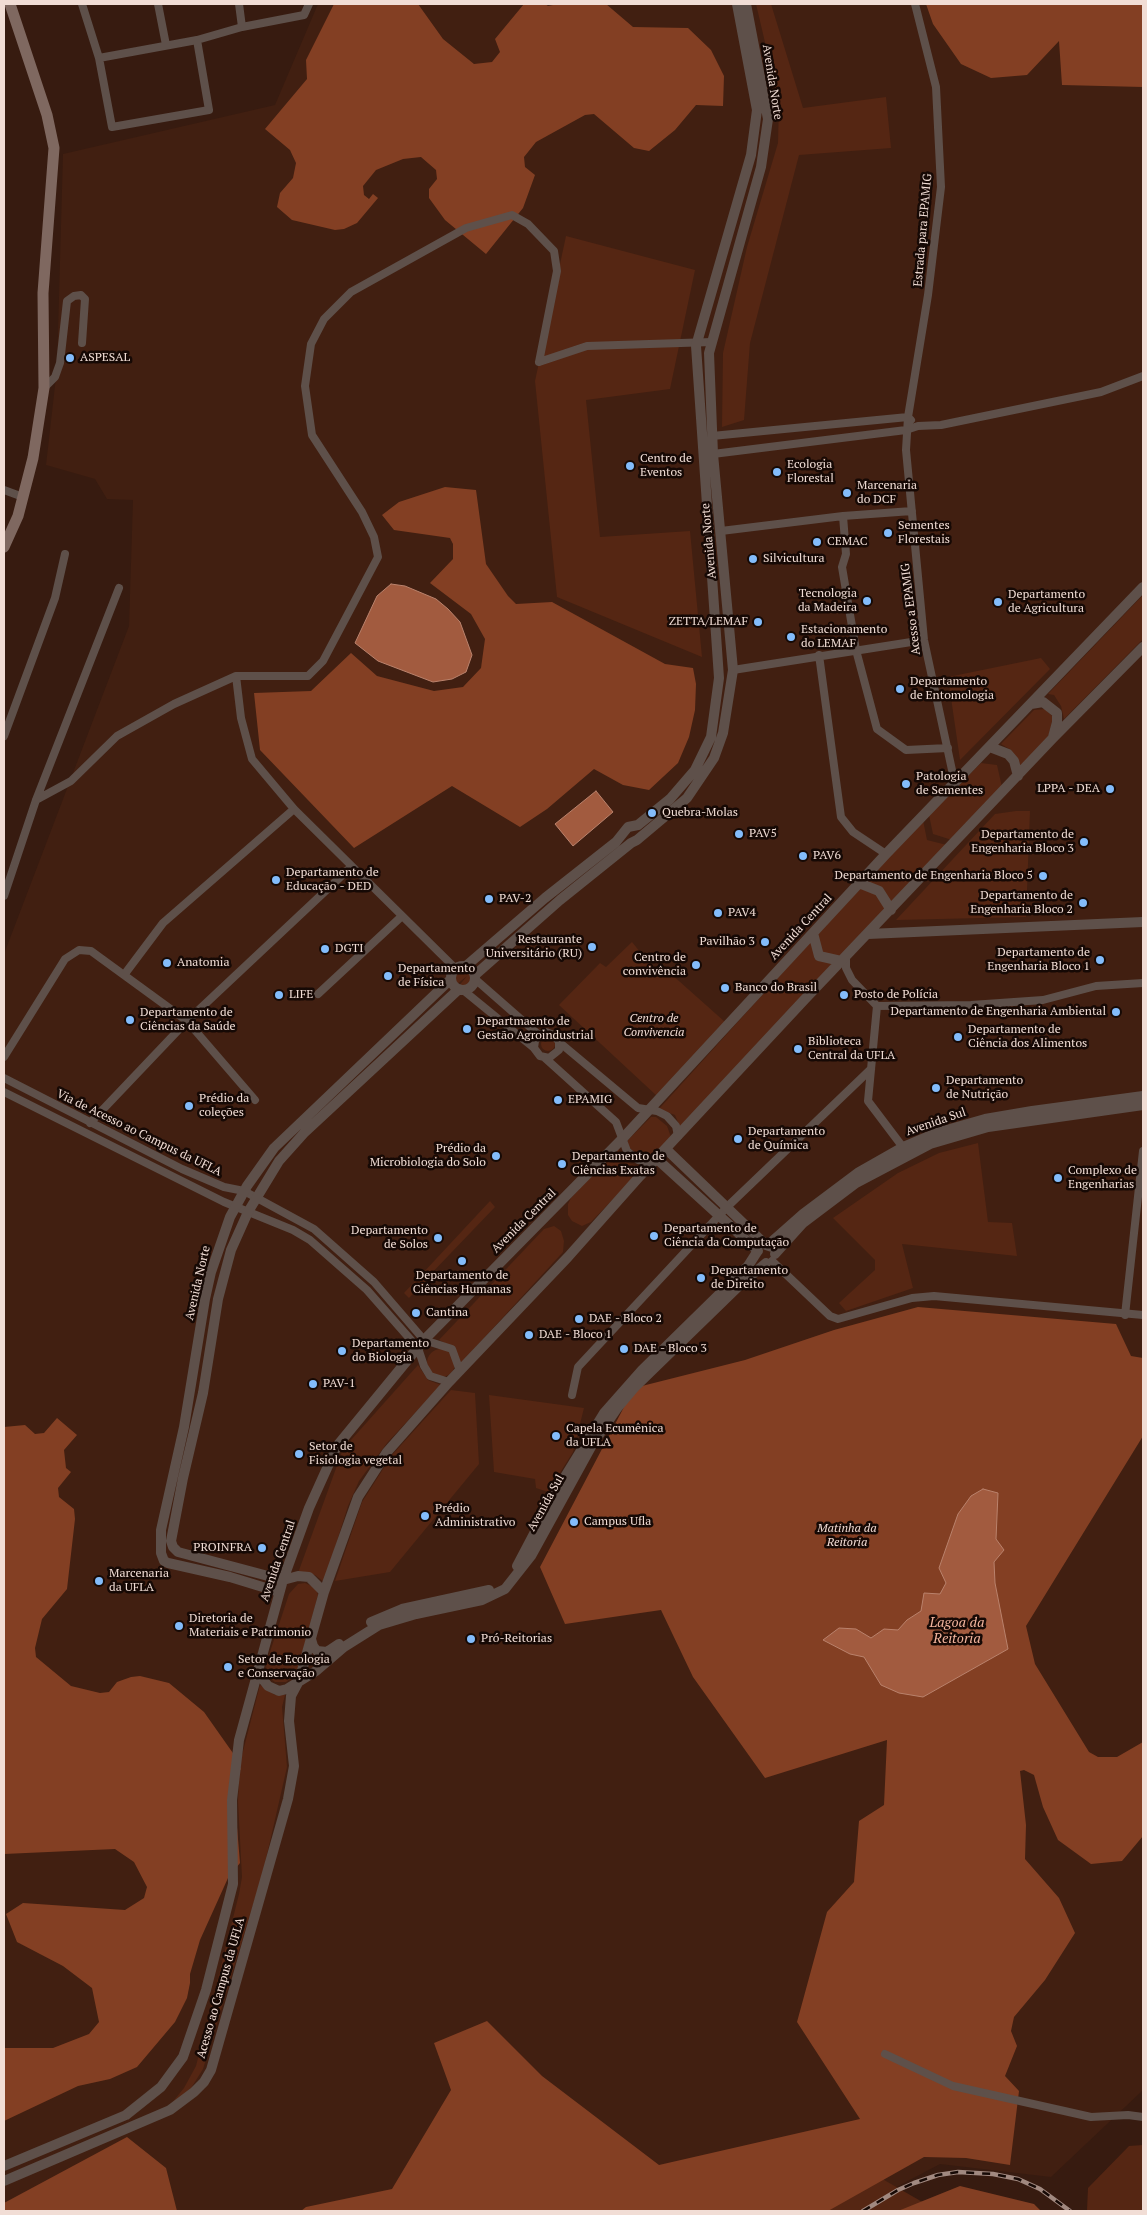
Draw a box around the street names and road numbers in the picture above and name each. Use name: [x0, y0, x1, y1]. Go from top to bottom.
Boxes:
street label: Avenida Norte: [759, 43, 785, 121]
street label: Estrada para EPAMIG: [911, 173, 935, 287]
street label: Avenida Norte: [699, 502, 719, 580]
street label: Acesso a EPAMIG: [898, 562, 924, 656]
street label: Avenida Central: [767, 891, 835, 963]
street label: Via de Acesso ao Campus da UFLA: [54, 1087, 224, 1179]
street label: Avenida Sul: [904, 1105, 968, 1139]
street label: Avenida Central: [489, 1186, 559, 1256]
street label: Avenida Norte: [182, 1244, 214, 1322]
street label: Avenida Sul: [525, 1472, 567, 1534]
street label: Avenida Central: [257, 1518, 299, 1604]
street label: Acesso ao Campus da UFLA: [194, 1916, 248, 2060]

